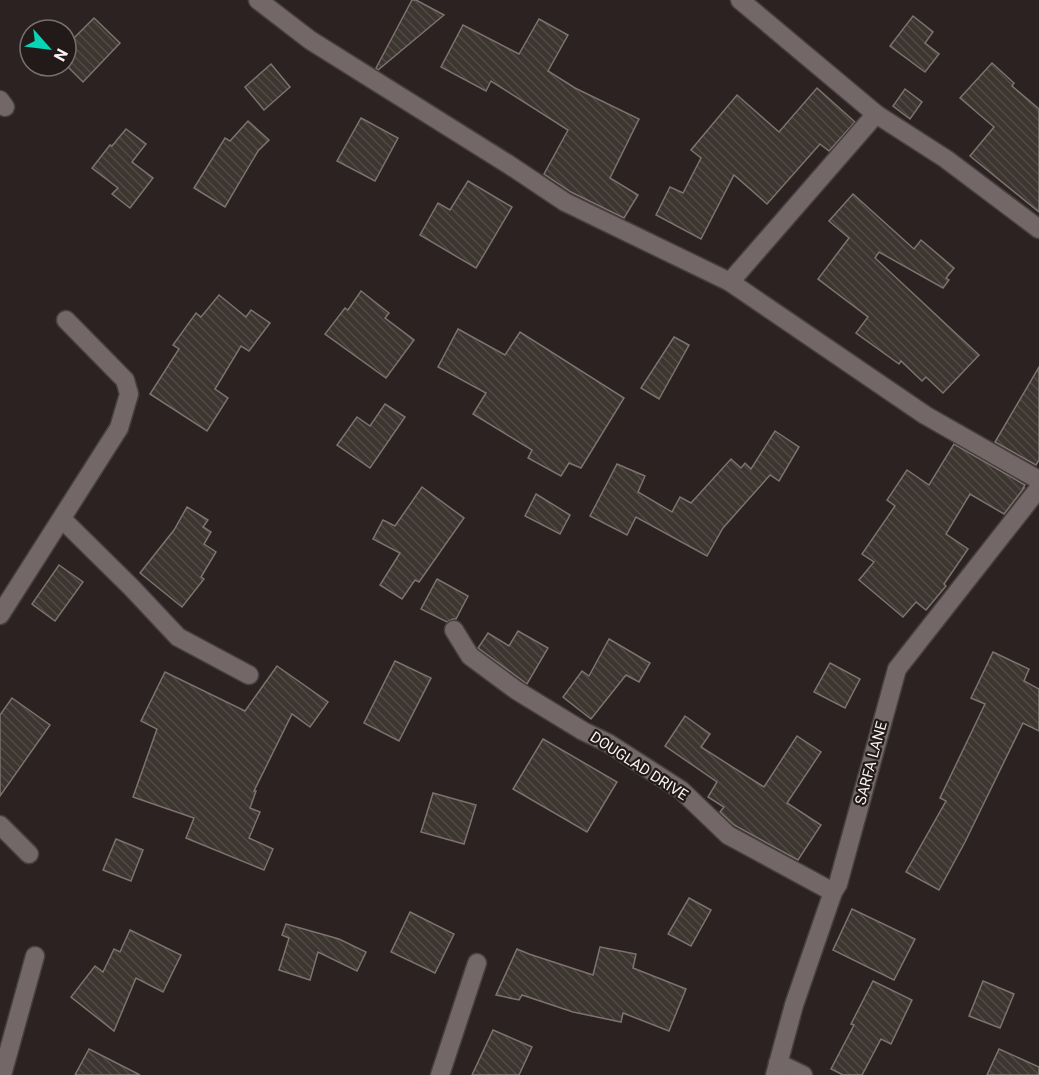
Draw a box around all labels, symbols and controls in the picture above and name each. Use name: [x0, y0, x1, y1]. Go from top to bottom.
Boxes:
north arrow: [18, 18, 78, 78]
text: N: [50, 45, 72, 64]
street label: SARFA LANE: [851, 719, 891, 807]
street label: DOUGLAD DRIVE: [587, 728, 692, 805]

